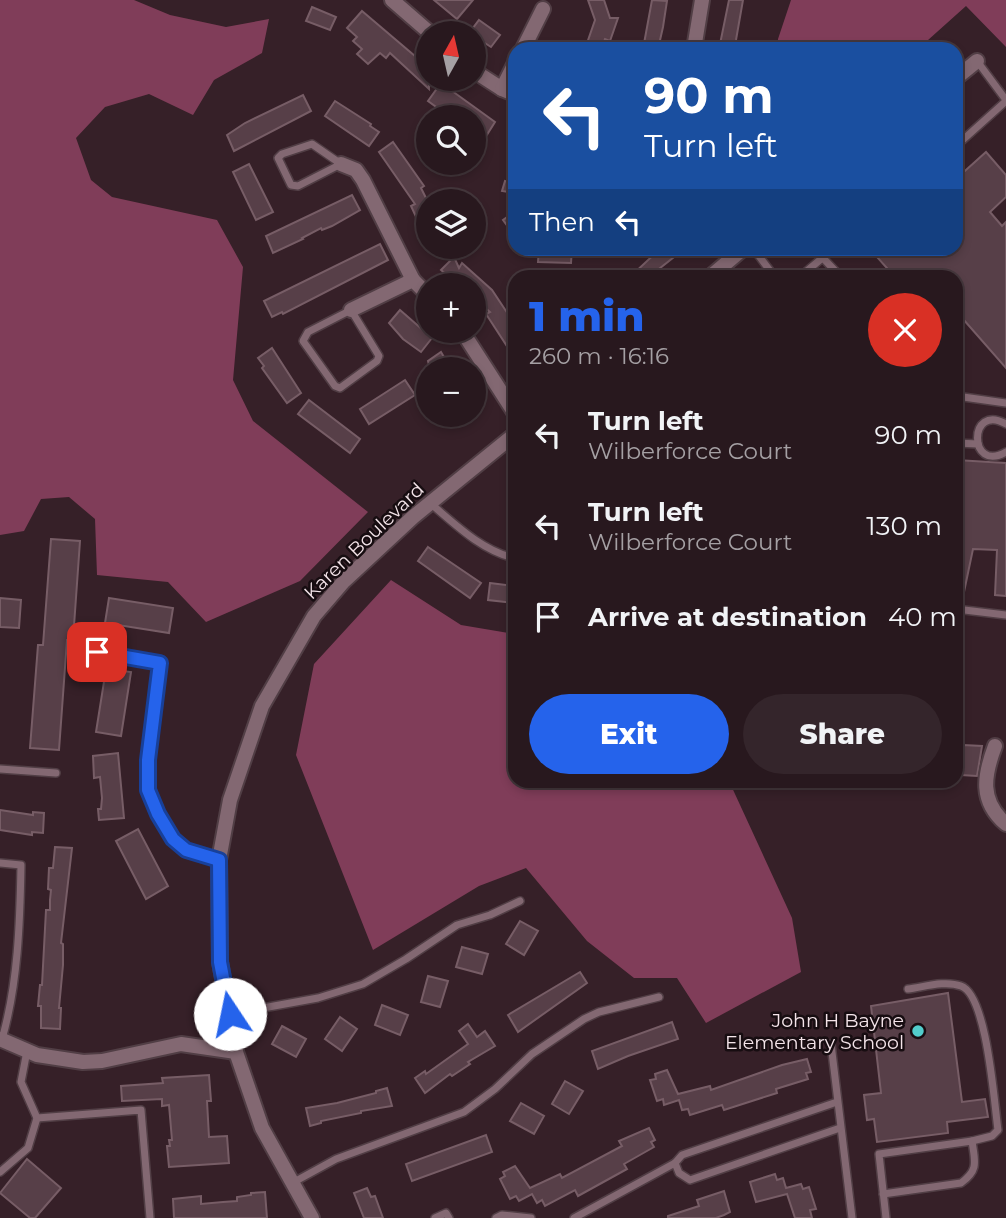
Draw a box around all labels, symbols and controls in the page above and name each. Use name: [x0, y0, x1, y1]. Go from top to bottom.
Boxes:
north arrow: [416, 21, 486, 91]
map controls: [416, 21, 486, 427]
text: 90 m: [644, 66, 774, 125]
icon: left: [529, 70, 620, 161]
button: search: [416, 105, 486, 175]
text: Turn left: [644, 126, 778, 165]
button: layers: [416, 189, 486, 259]
icon: left: [609, 203, 647, 241]
text: Then: [529, 206, 595, 238]
button: +: [416, 273, 486, 343]
text: 1 min: [529, 290, 645, 342]
button: close: [868, 293, 942, 367]
text: 260 m · 16:16: [529, 342, 669, 370]
button: −: [416, 357, 486, 427]
text: Turn left: [588, 405, 704, 437]
icon: left: [529, 416, 567, 454]
text: 90 m: [875, 419, 942, 451]
text: Wilberforce Court: [588, 437, 792, 465]
street label: Karen Boulevard: [299, 478, 429, 604]
text: Turn left: [588, 496, 704, 528]
icon: left: [529, 507, 567, 545]
text: 130 m: [866, 510, 942, 542]
text: Wilberforce Court: [588, 528, 792, 556]
icon: arrive: [529, 598, 567, 636]
text: Arrive at destination: [588, 601, 867, 633]
text: 40 m: [888, 601, 957, 633]
pin: [67, 622, 127, 682]
icon: arrive: [78, 633, 116, 671]
button: Exit: [529, 694, 729, 774]
button: Share: [743, 694, 942, 774]
position arrow: [193, 977, 267, 1051]
place label: John H Bayne Elementary School: [725, 1009, 904, 1054]
marker: John H Bayne Elementary School: [910, 1023, 926, 1039]

